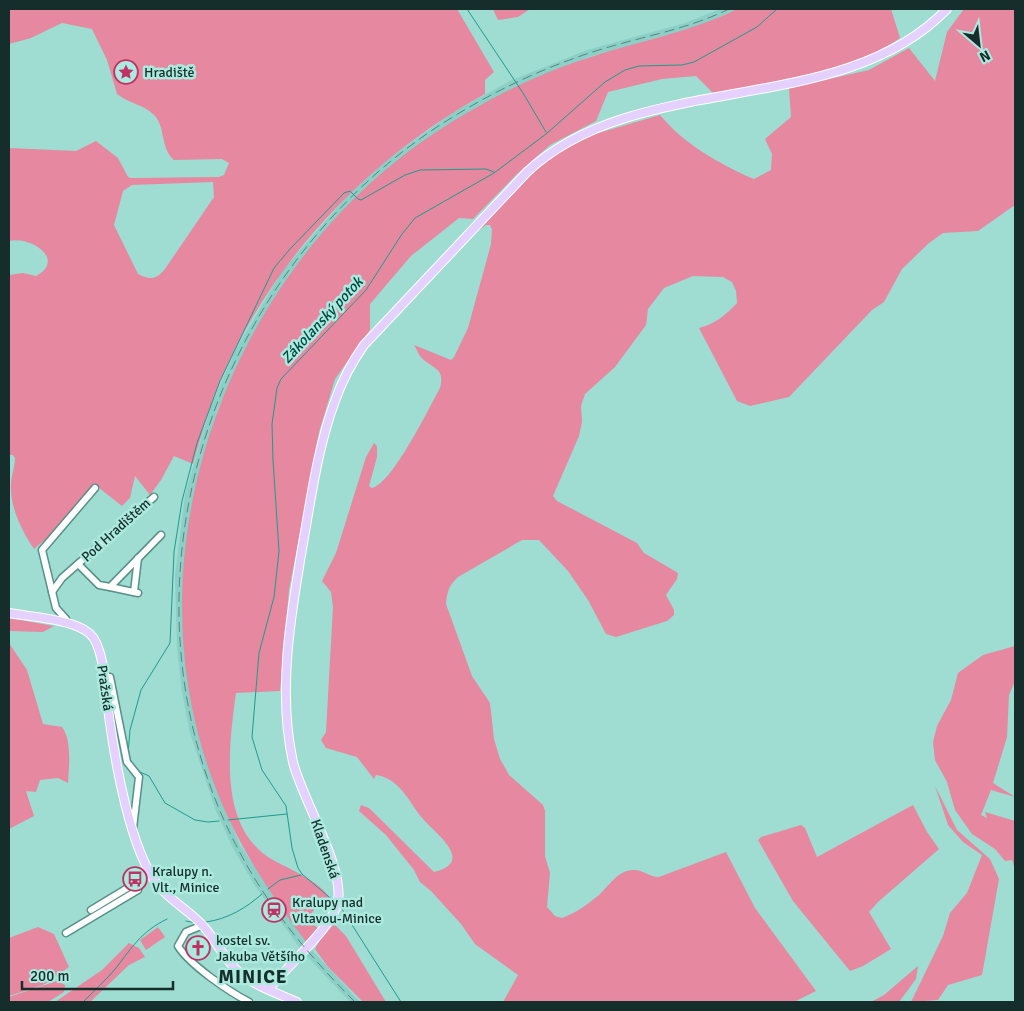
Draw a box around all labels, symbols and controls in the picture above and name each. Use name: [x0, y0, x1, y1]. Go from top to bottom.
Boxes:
north arrow: [954, 20, 1004, 70]
text: N: [977, 46, 993, 66]
place icon: Hradiště: [113, 59, 139, 85]
place label: Hradiště: [144, 64, 195, 81]
water label: Zákolanský potok: [277, 272, 368, 367]
street label: Pod Hradištěm: [78, 495, 154, 565]
street label: Pražská: [93, 664, 117, 712]
street label: Kladenská: [307, 817, 343, 881]
place label: Kralupy n. Vlt., Minice: [152, 863, 219, 896]
bus stop icon: Kralupy n. Vlt., Minice: [122, 866, 148, 892]
place label: Kralupy nad Vltavou-Minice: [292, 894, 382, 927]
station icon: Kralupy nad Vltavou-Minice: [261, 897, 287, 923]
place label: kostel sv. Jakuba Většího: [216, 932, 305, 965]
church icon: kostel sv. Jakuba Většího: [185, 935, 211, 961]
scale bar: [22, 958, 174, 990]
district label: MINICE: [218, 965, 288, 989]
text: 200 m: [30, 967, 70, 985]

